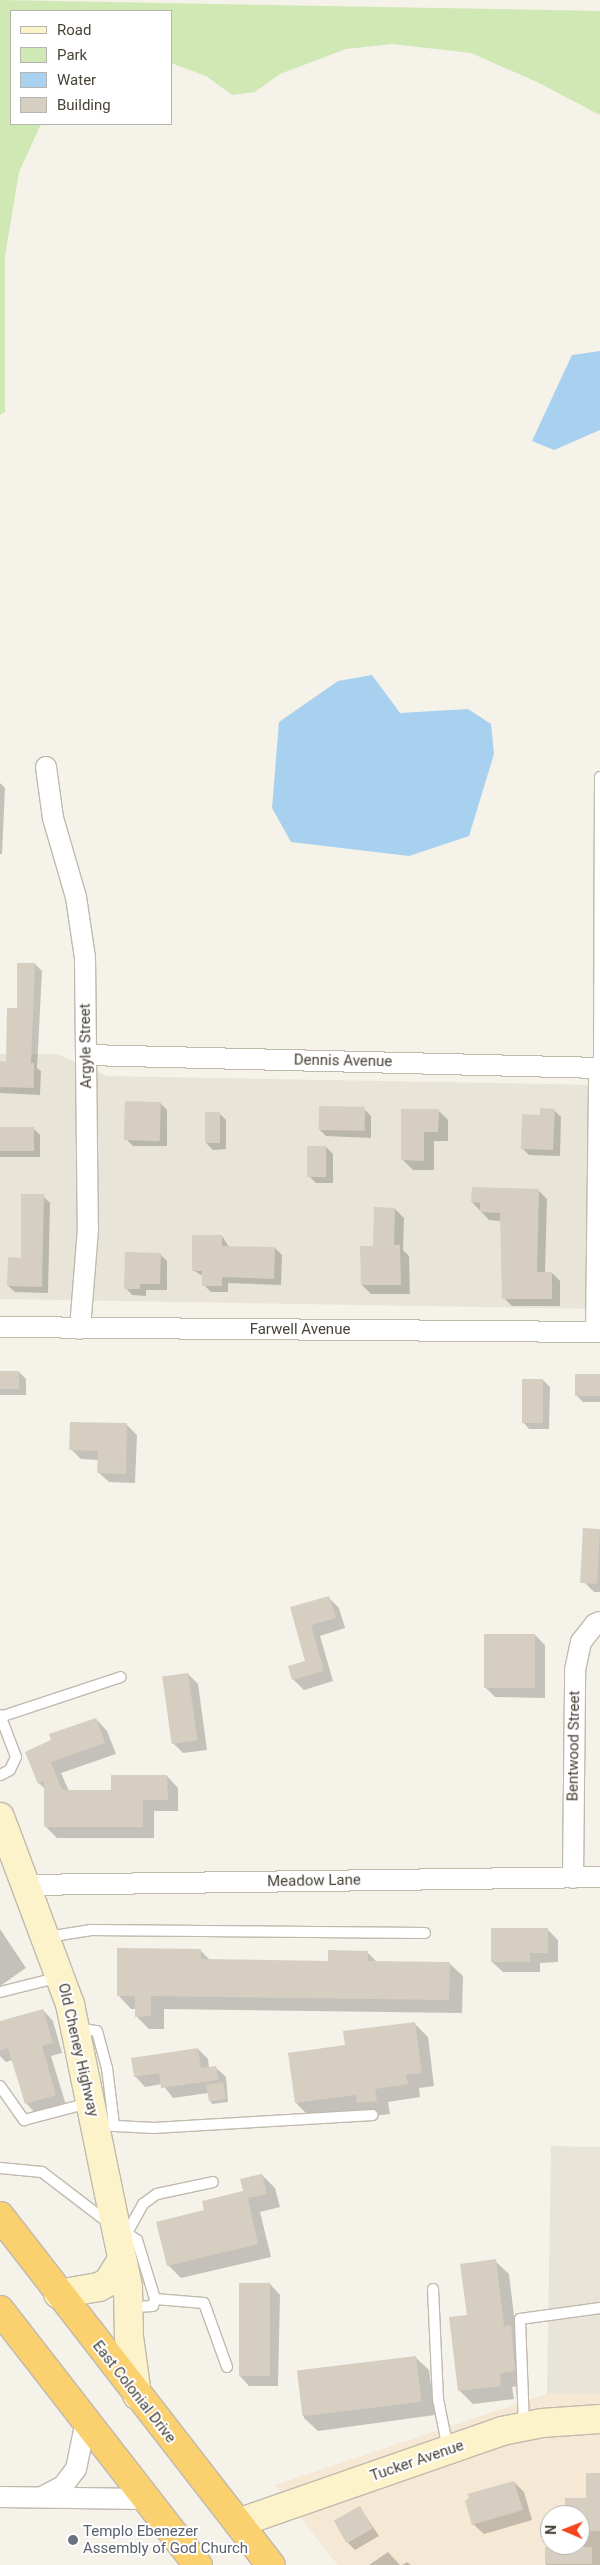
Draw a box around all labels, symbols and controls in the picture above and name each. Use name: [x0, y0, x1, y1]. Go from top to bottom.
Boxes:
legend: [10, 10, 172, 125]
text: Road: [57, 21, 91, 39]
text: Park: [57, 46, 87, 64]
text: Water: [57, 71, 96, 89]
text: Building: [57, 96, 111, 114]
street label: Argyle Street: [76, 1003, 96, 1089]
street label: Dennis Avenue: [294, 1051, 392, 1071]
street label: Farwell Avenue: [250, 1321, 350, 1339]
street label: Bentwood Street: [564, 1691, 584, 1801]
street label: Meadow Lane: [267, 1871, 361, 1891]
street label: Old Cheney Highway: [54, 1981, 102, 2119]
street label: East Colonial Drive: [89, 2337, 179, 2447]
street label: Tucker Avenue: [368, 2437, 466, 2485]
north arrow: [540, 2505, 590, 2555]
place label: Templo Ebenezer Assembly of God Church: [83, 2522, 248, 2557]
text: N: [543, 2525, 559, 2535]
marker: Templo Ebenezer Assembly of God Church: [67, 2534, 79, 2546]

